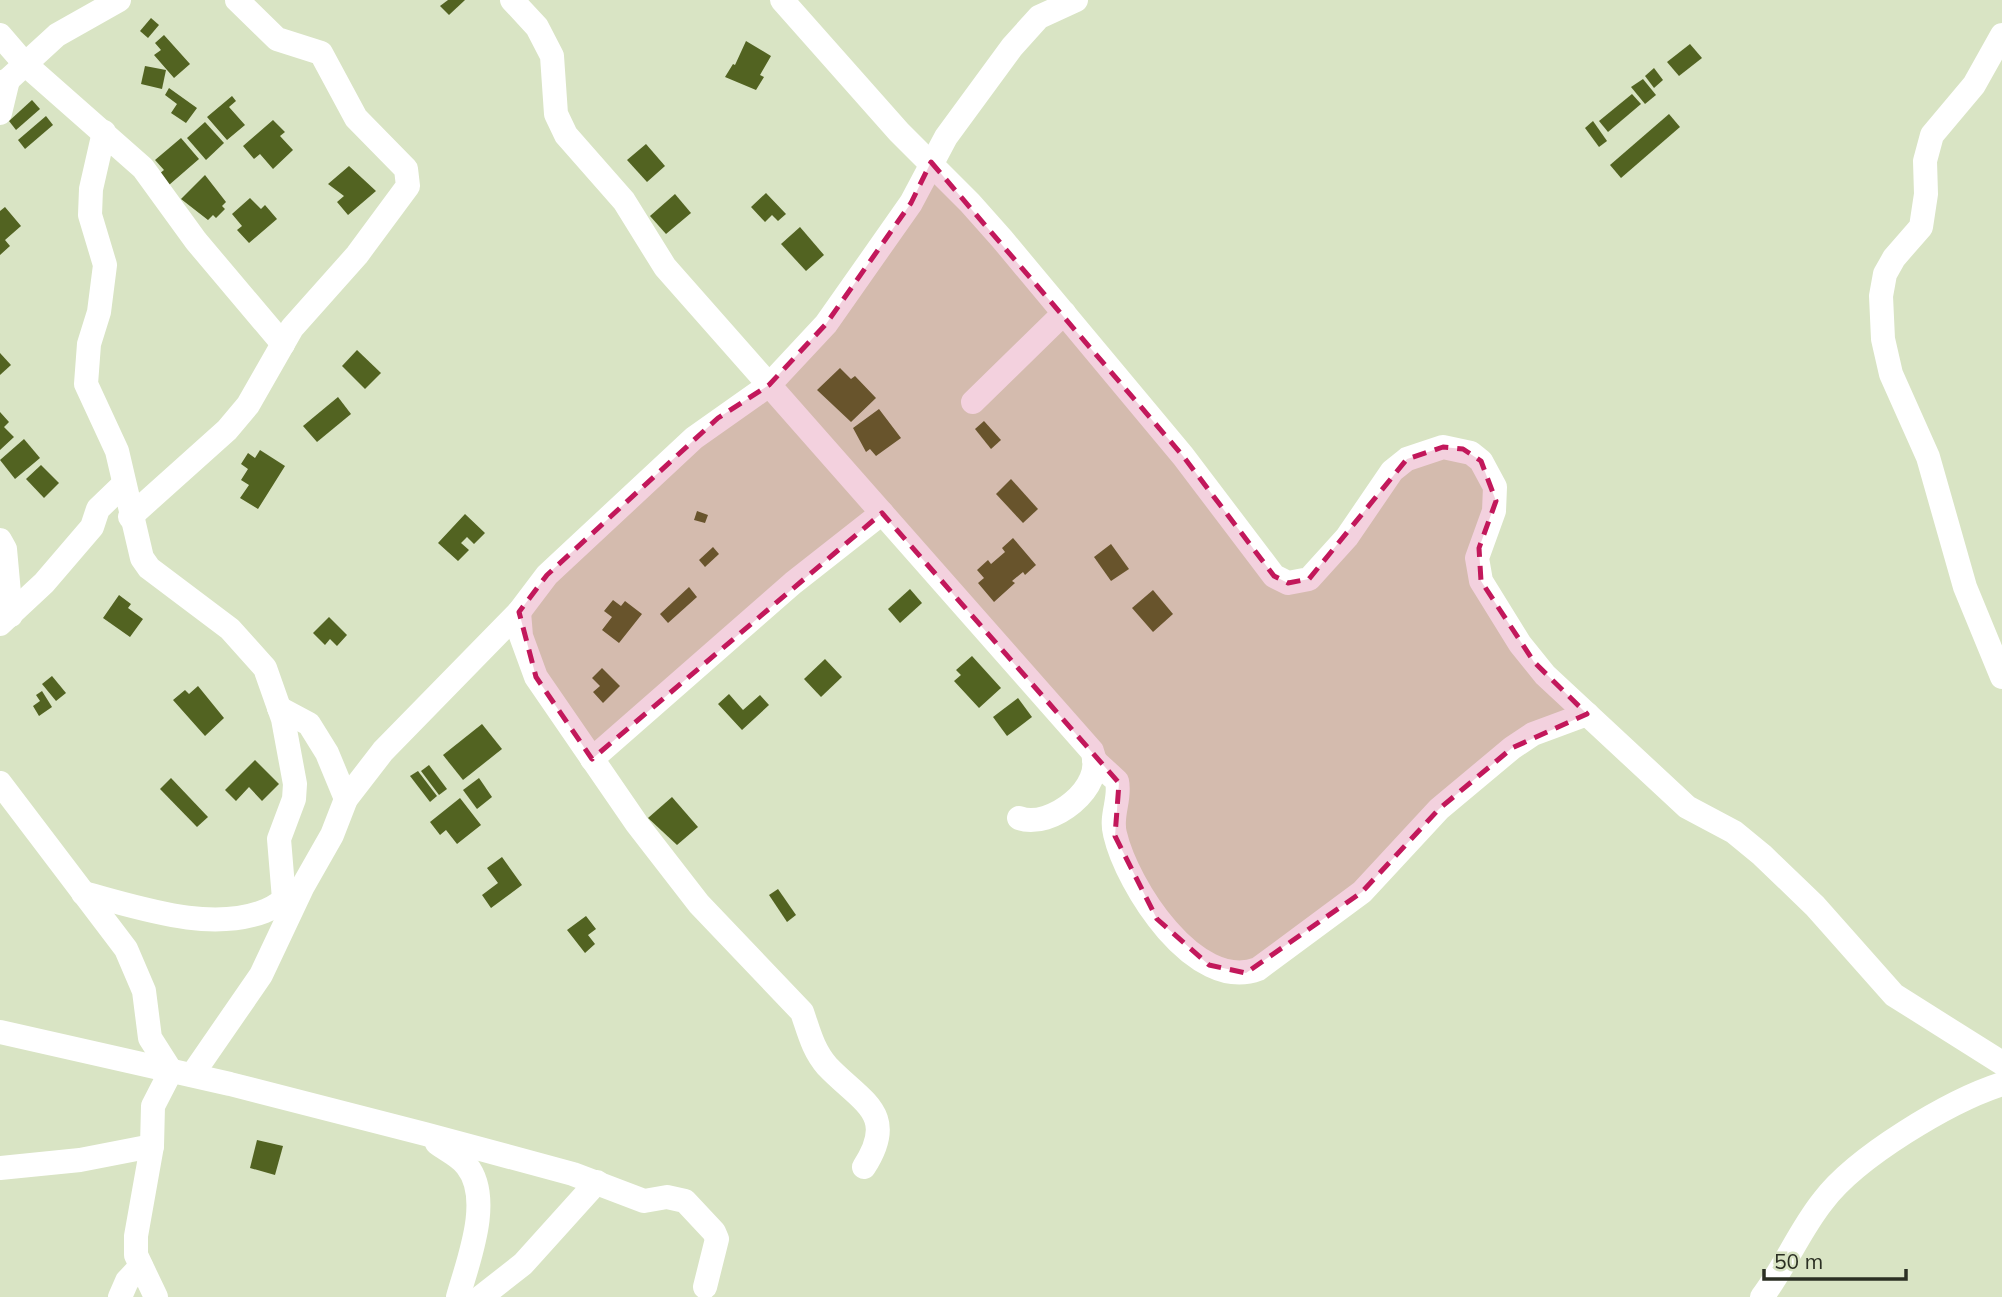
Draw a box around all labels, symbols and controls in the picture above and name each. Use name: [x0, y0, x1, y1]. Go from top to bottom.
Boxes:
scale bar: [1764, 1238, 1906, 1282]
text: 50 m: [1774, 1248, 1823, 1274]

